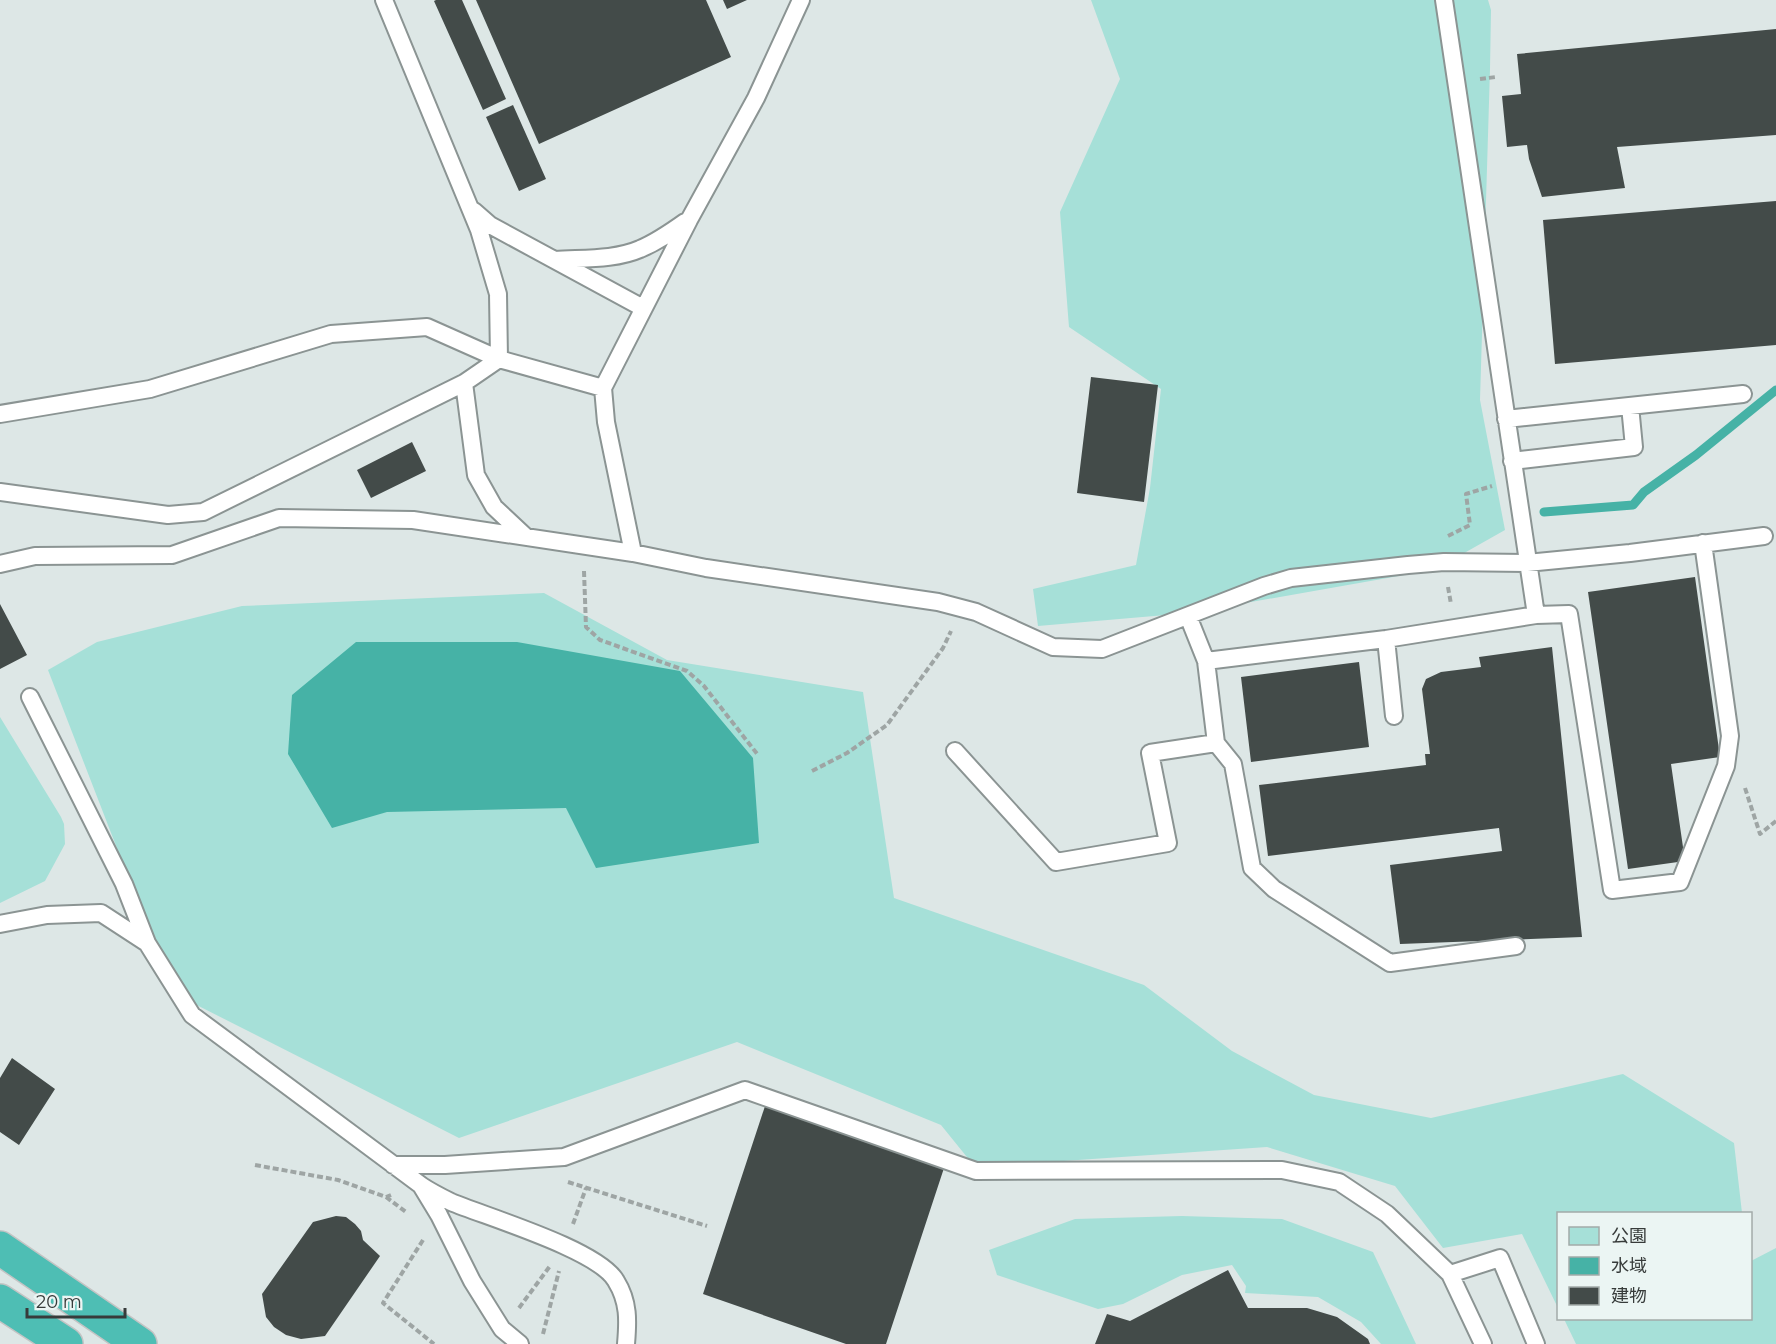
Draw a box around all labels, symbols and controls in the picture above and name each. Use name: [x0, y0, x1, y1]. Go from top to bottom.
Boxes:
legend: [1557, 1212, 1752, 1320]
text: 公園: [1611, 1225, 1647, 1247]
text: 水域: [1611, 1255, 1647, 1277]
scale bar: [27, 1281, 124, 1319]
text: 建物: [1611, 1285, 1647, 1307]
text: 20 m: [36, 1291, 82, 1313]

